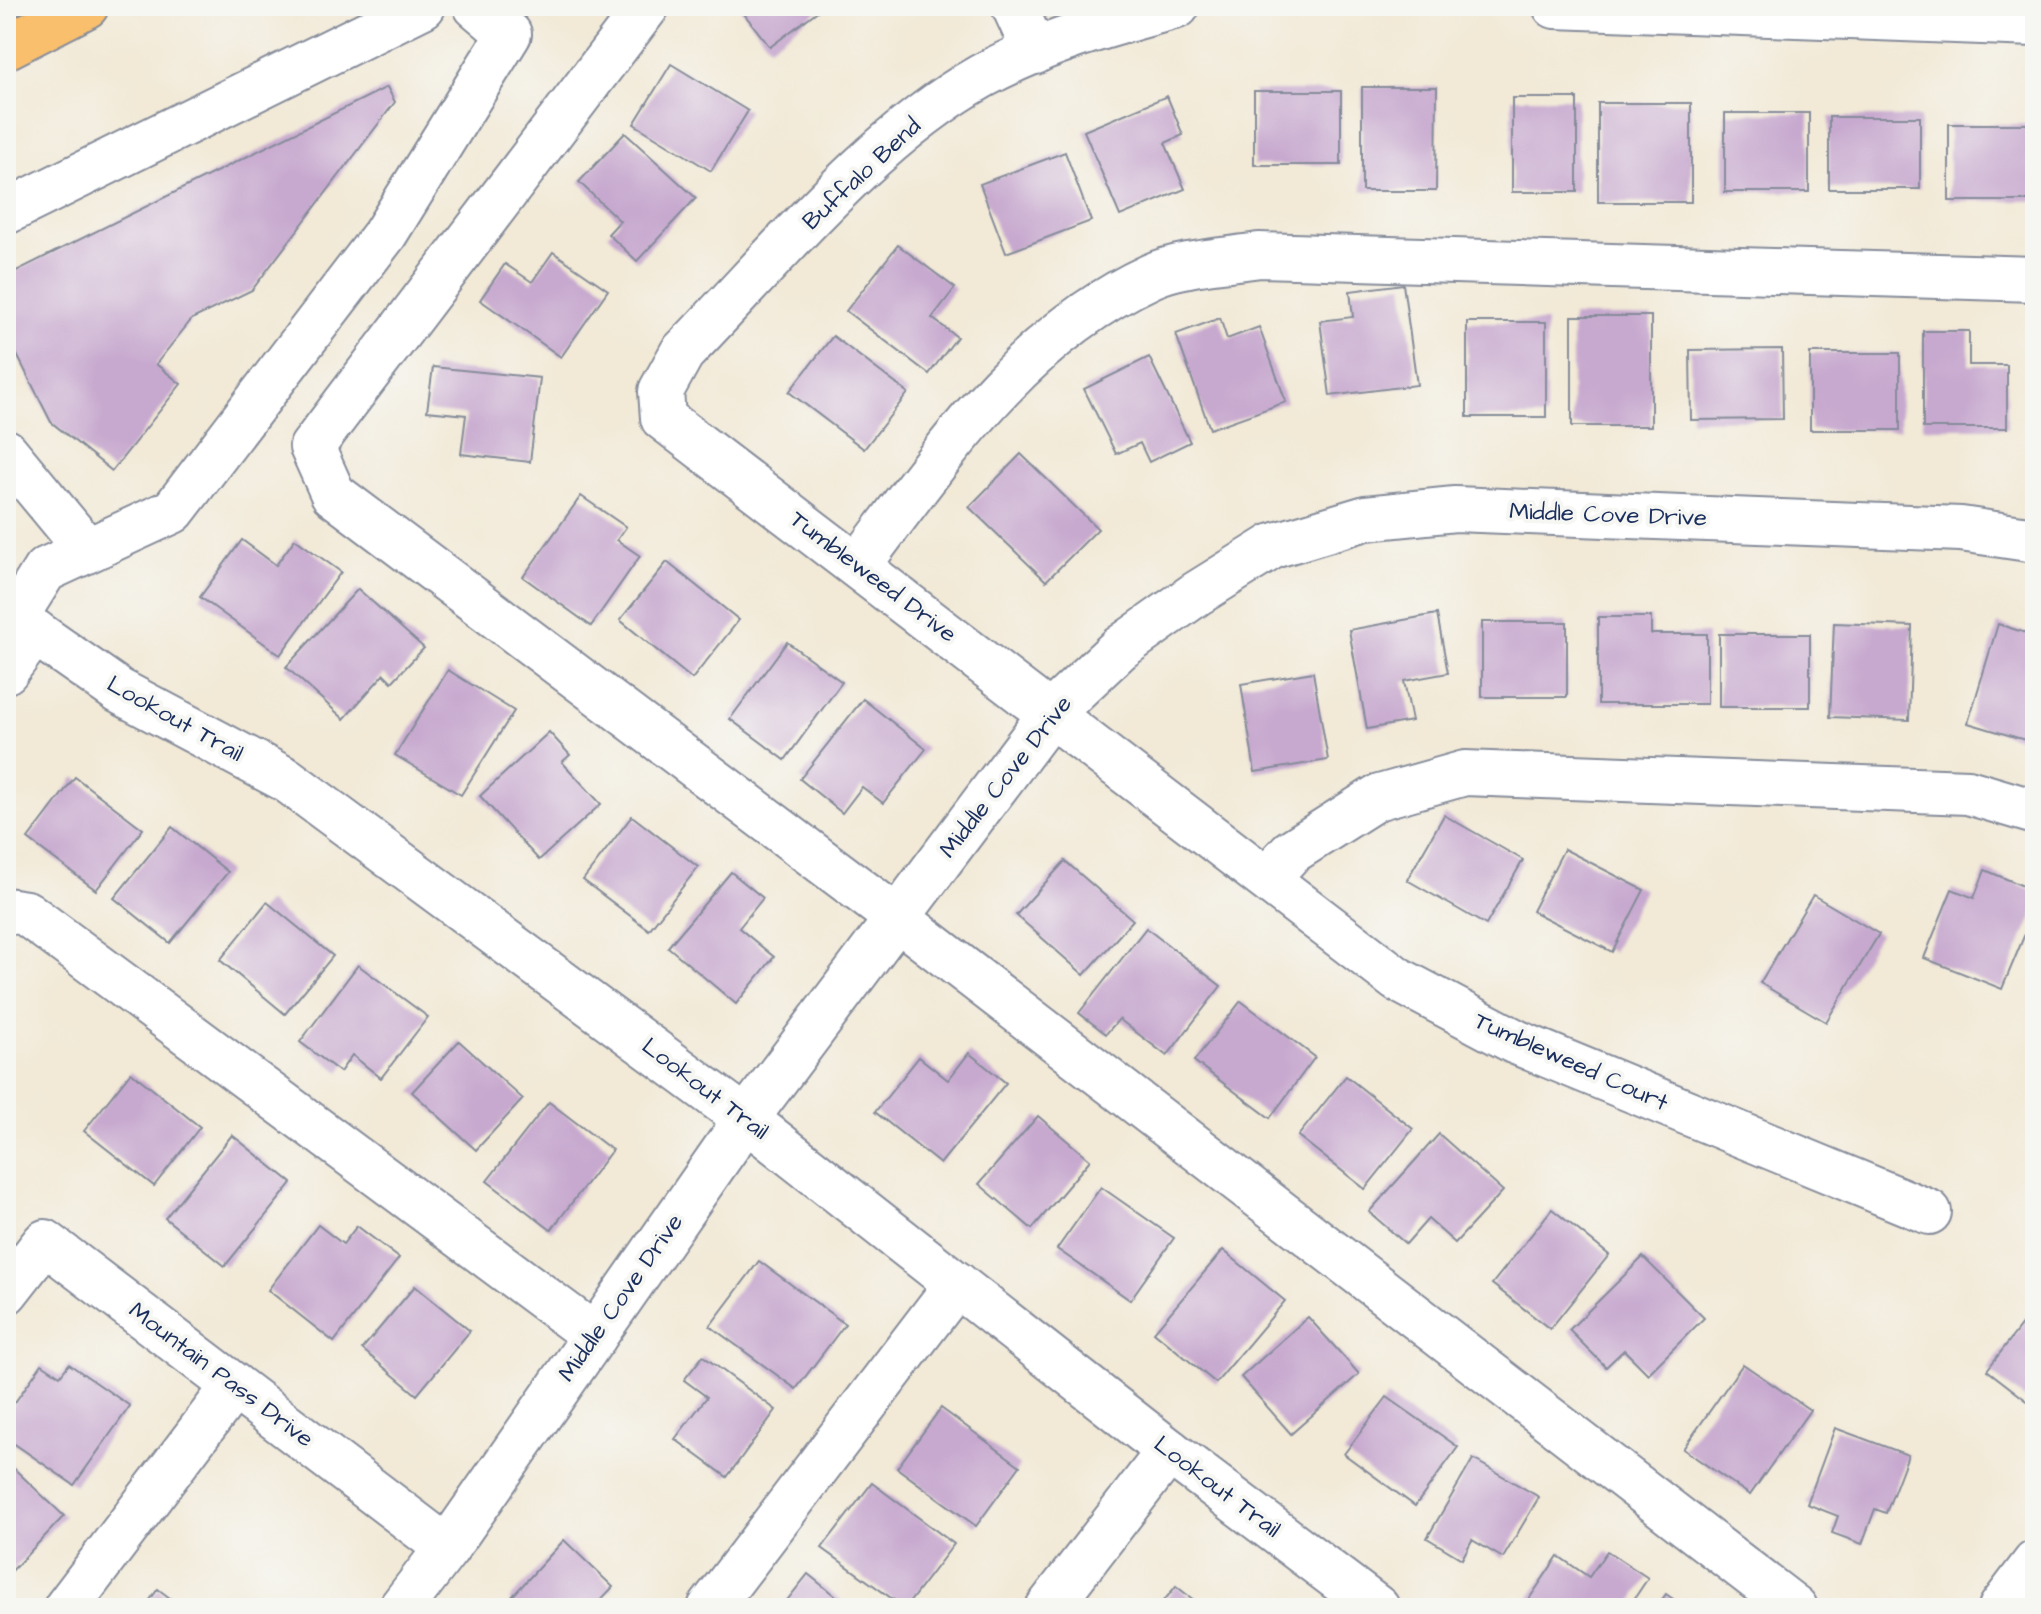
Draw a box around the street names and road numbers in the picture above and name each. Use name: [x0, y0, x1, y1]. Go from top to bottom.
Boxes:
street label: Buffalo Bend: [795, 110, 929, 238]
street label: Middle Cove Drive: [1509, 495, 1707, 535]
street label: Tumbleweed Drive: [782, 503, 964, 651]
street label: Lookout Trail: [101, 667, 249, 771]
street label: Middle Cove Drive: [932, 689, 1080, 865]
street label: Tumbleweed Court: [1469, 1004, 1674, 1120]
street label: Lookout Trail: [634, 1030, 776, 1148]
street label: Middle Cove Drive: [550, 1207, 692, 1389]
street label: Mountain Pass Drive: [121, 1294, 321, 1456]
street label: Lookout Trail: [1146, 1428, 1288, 1546]

